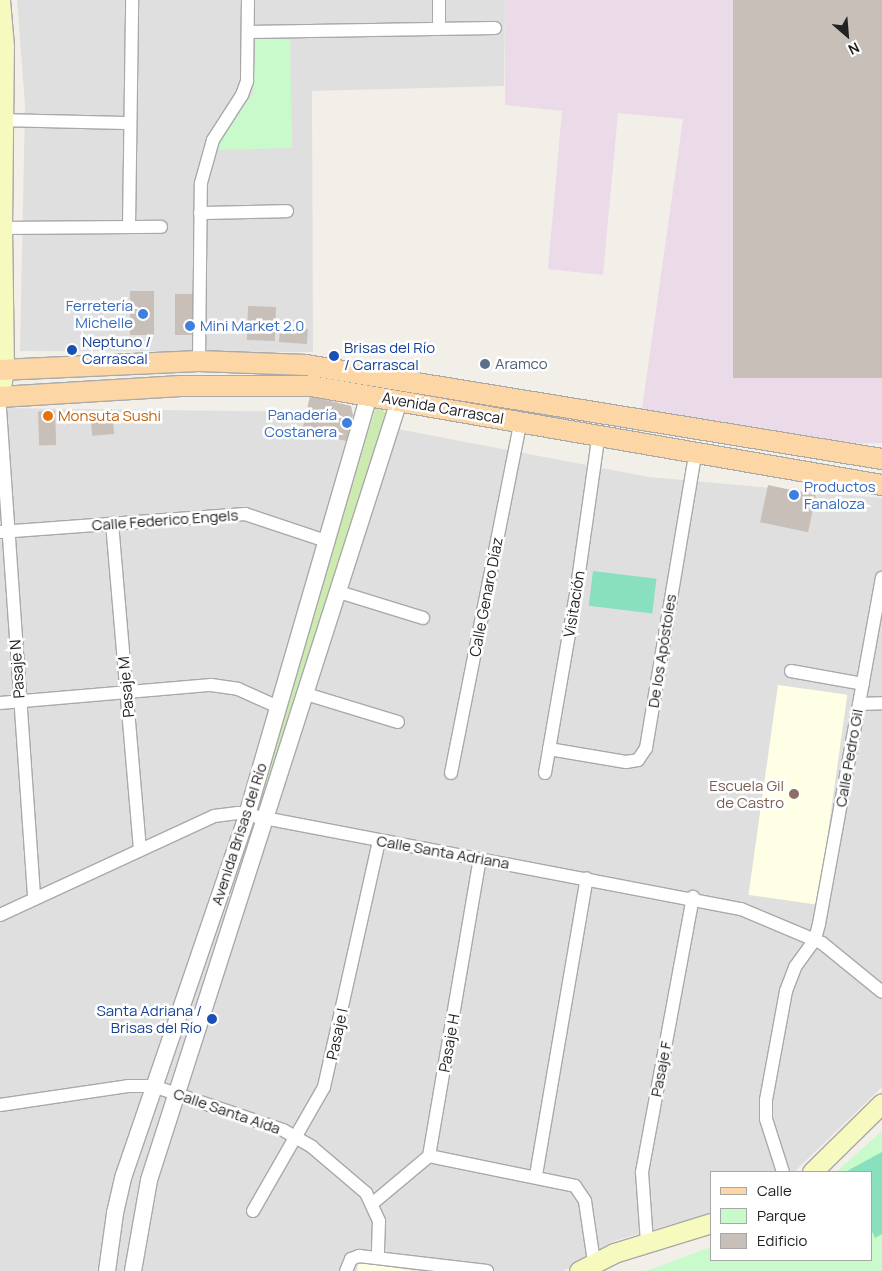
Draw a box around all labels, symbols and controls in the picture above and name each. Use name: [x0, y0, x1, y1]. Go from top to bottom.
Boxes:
north arrow: [822, 10, 872, 60]
text: N: [845, 38, 863, 60]
place label: Ferretería Michelle: [66, 296, 133, 331]
marker: Ferretería Michelle: [137, 308, 149, 320]
place label: Mini Market 2.0: [200, 317, 304, 335]
marker: Mini Market 2.0: [184, 320, 196, 332]
place label: Neptuno / Carrascal: [82, 332, 151, 367]
place label: Brisas del Río / Carrascal: [344, 338, 435, 373]
marker: Neptuno / Carrascal: [66, 344, 78, 356]
marker: Brisas del Río / Carrascal: [328, 350, 340, 362]
place label: Aramco: [495, 355, 548, 373]
marker: Aramco: [479, 358, 491, 370]
street label: Avenida Carrascal: [381, 388, 505, 428]
place label: Panadería Costanera: [264, 405, 337, 440]
place label: Monsuta Sushi: [58, 407, 161, 425]
marker: Monsuta Sushi: [42, 410, 54, 422]
marker: Panadería Costanera: [341, 417, 353, 429]
place label: Productos Fanaloza: [804, 477, 876, 512]
marker: Productos Fanaloza: [788, 489, 800, 501]
street label: Calle Federico Engels: [91, 506, 239, 534]
street label: Calle Genaro Díaz: [466, 536, 506, 658]
street label: Visitación: [560, 569, 588, 639]
street label: De los Apóstoles: [644, 593, 680, 709]
street label: Pasaje N: [6, 639, 28, 699]
street label: Pasaje M: [114, 656, 138, 718]
street label: Calle Pedro Gil: [832, 708, 866, 808]
street label: Avenida Brisas del Río: [207, 761, 271, 907]
place label: Escuela Gil de Castro: [709, 776, 784, 811]
marker: Escuela Gil de Castro: [788, 788, 800, 800]
street label: Calle Santa Adriana: [375, 831, 511, 873]
place label: Santa Adriana / Brisas del Río: [96, 1001, 202, 1036]
street label: Pasaje I: [323, 1007, 351, 1061]
street label: Pasaje H: [435, 1012, 463, 1074]
marker: Santa Adriana / Brisas del Río: [206, 1013, 218, 1025]
street label: Pasaje F: [647, 1040, 675, 1098]
street label: Calle Santa Aida: [171, 1084, 283, 1138]
legend: [710, 1171, 872, 1261]
text: Calle: [757, 1180, 792, 1201]
text: Parque: [757, 1205, 806, 1226]
text: Edificio: [757, 1230, 807, 1251]

